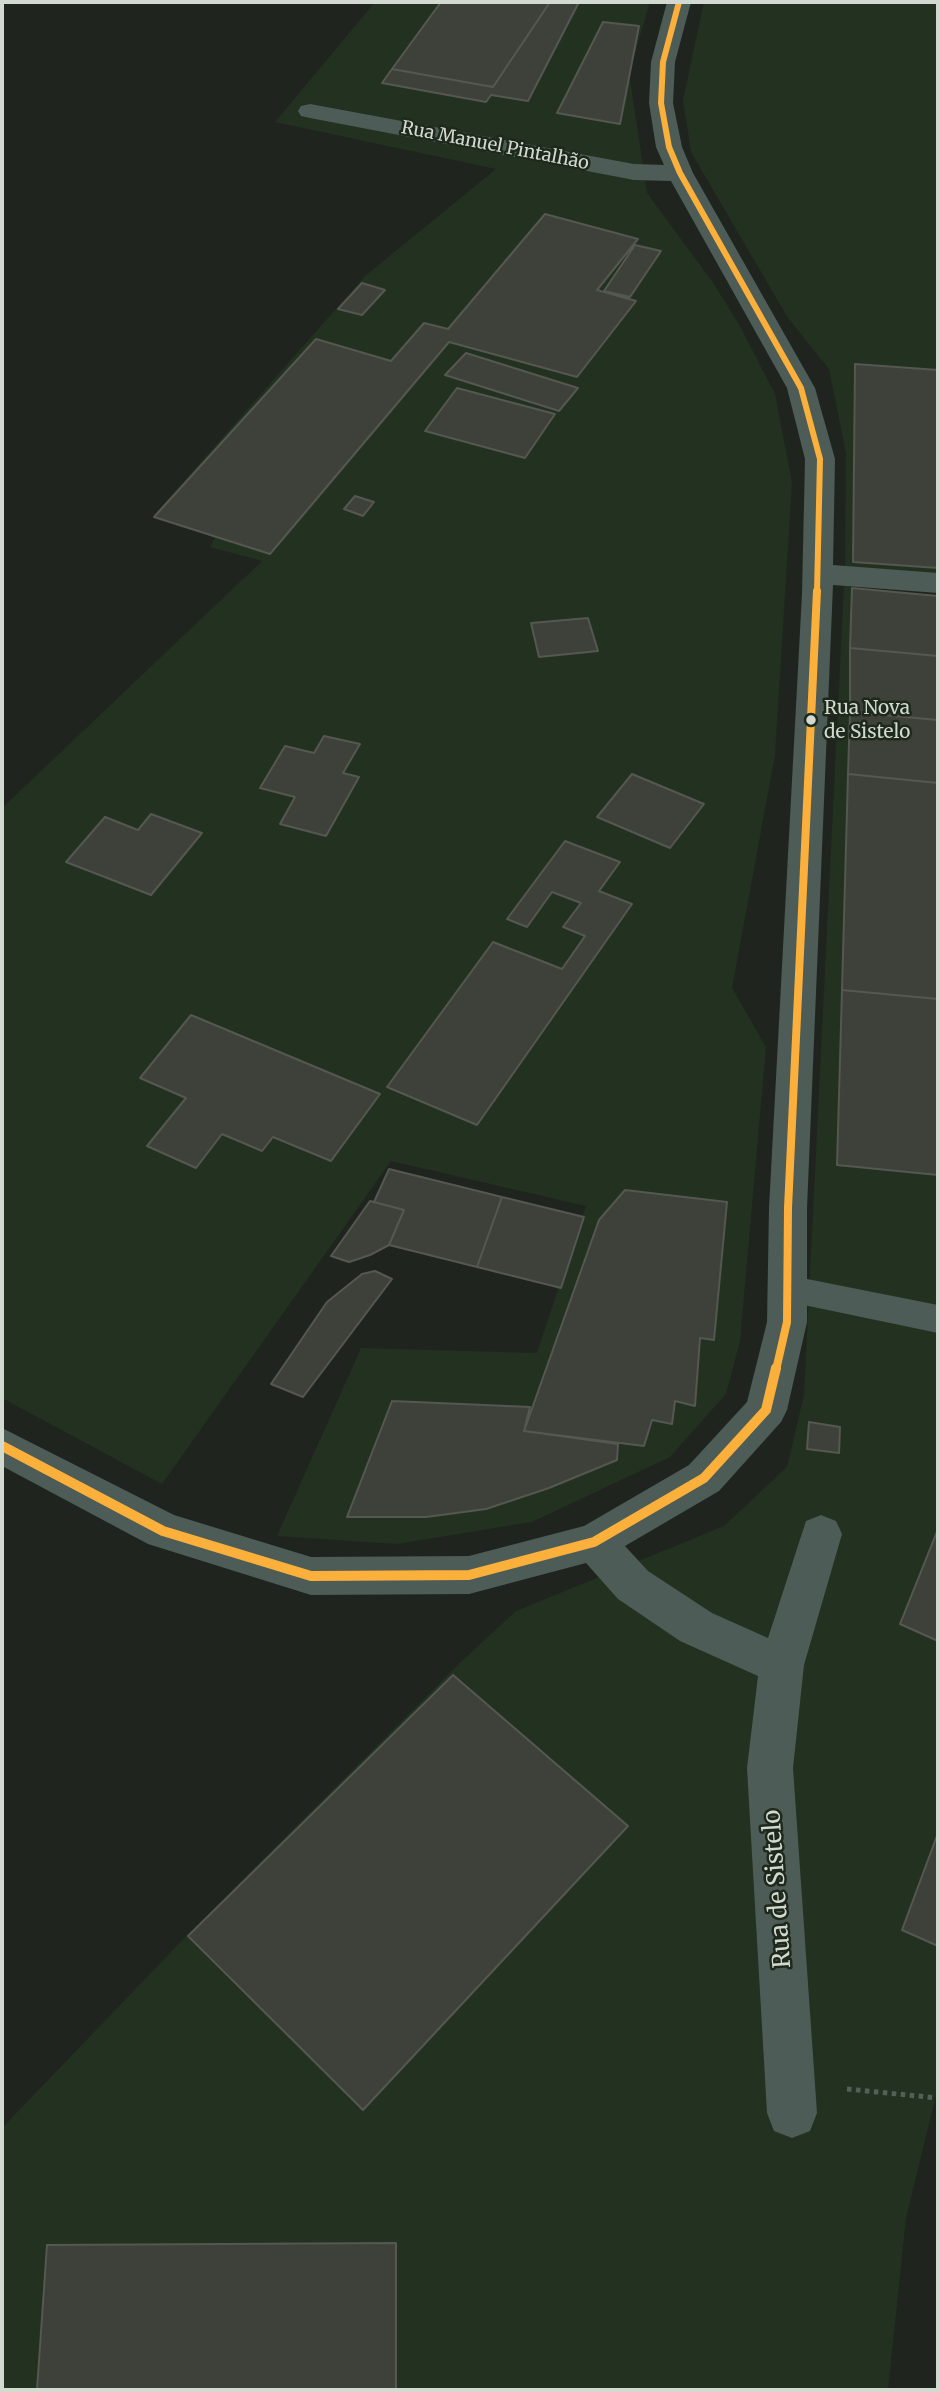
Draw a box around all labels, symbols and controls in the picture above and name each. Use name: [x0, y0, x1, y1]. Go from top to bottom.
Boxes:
street label: Rua Manuel Pintalhão: [399, 117, 591, 175]
place label: Rua Nova de Sistelo: [824, 698, 910, 742]
marker: Rua Nova de Sistelo: [804, 713, 818, 727]
street label: Rua de Sistelo: [758, 1809, 798, 1969]

